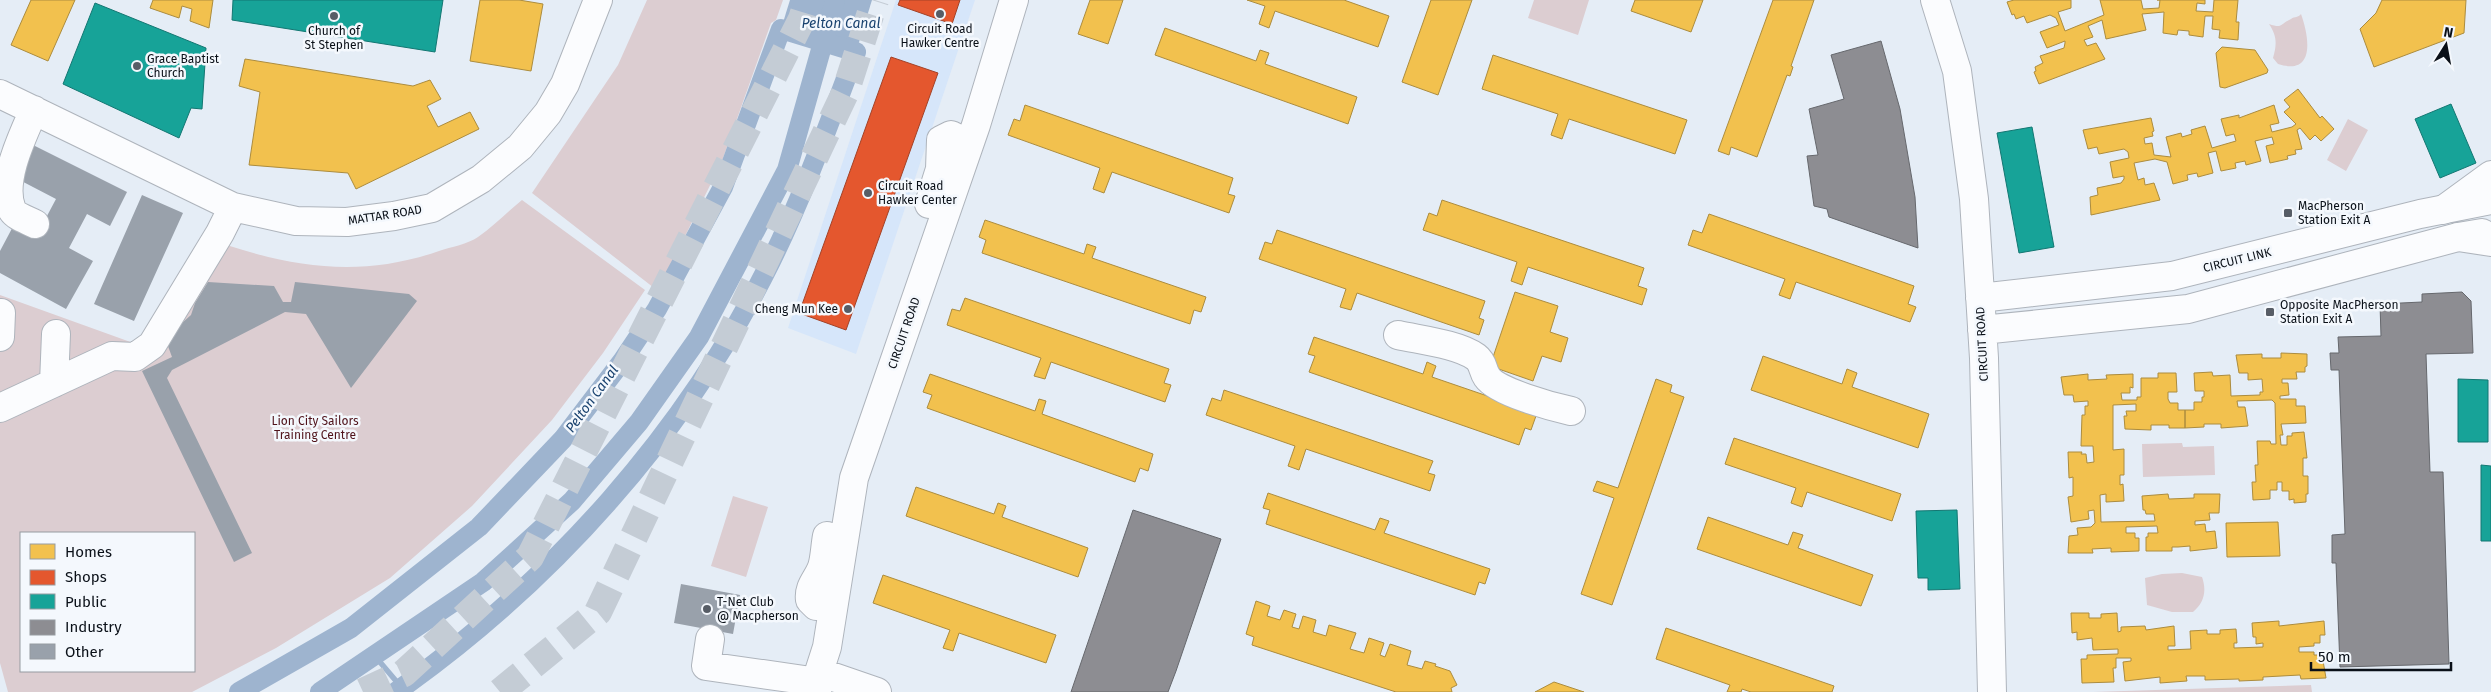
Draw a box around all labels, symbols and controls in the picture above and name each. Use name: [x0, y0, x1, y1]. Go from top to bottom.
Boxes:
marker: Circuit Road Hawker Centre: [934, 8, 946, 20]
marker: Church of St Stephen: [328, 10, 340, 22]
water label: Pelton Canal: [801, 15, 881, 32]
north arrow: [2421, 20, 2471, 70]
place label: Circuit Road Hawker Centre: [901, 22, 979, 50]
text: N: [2442, 23, 2455, 42]
place label: Church of St Stephen: [304, 24, 364, 52]
place label: Grace Baptist Church: [147, 52, 220, 80]
marker: Grace Baptist Church: [131, 60, 143, 72]
place label: Circuit Road Hawker Center: [878, 179, 957, 207]
marker: Circuit Road Hawker Center: [862, 187, 874, 199]
place label: MacPherson Station Exit A: [2298, 199, 2370, 227]
street label: MATTAR ROAD: [347, 202, 423, 228]
marker: MacPherson Station Exit A: [2282, 207, 2294, 219]
street label: CIRCUIT LINK: [2202, 245, 2273, 275]
street label: CIRCUIT ROAD: [885, 295, 923, 371]
place label: Opposite MacPherson Station Exit A: [2280, 298, 2398, 326]
place label: Cheng Mun Kee: [755, 302, 838, 316]
marker: Cheng Mun Kee: [842, 303, 854, 315]
street label: CIRCUIT ROAD: [1973, 306, 1991, 382]
marker: Opposite MacPherson Station Exit A: [2264, 306, 2276, 318]
water label: Pelton Canal: [562, 362, 622, 436]
park label: Lion City Sailors Training Centre: [271, 414, 359, 442]
legend: [20, 532, 195, 672]
text: Homes: [65, 543, 112, 561]
text: Shops: [65, 568, 107, 586]
text: Public: [65, 593, 107, 611]
place label: T-Net Club @ Macpherson: [717, 595, 799, 623]
marker: T-Net Club @ Macpherson: [701, 603, 713, 615]
text: Industry: [65, 618, 122, 636]
scale bar: [2311, 640, 2451, 672]
text: Other: [65, 643, 104, 661]
text: 50 m: [2318, 648, 2351, 666]

